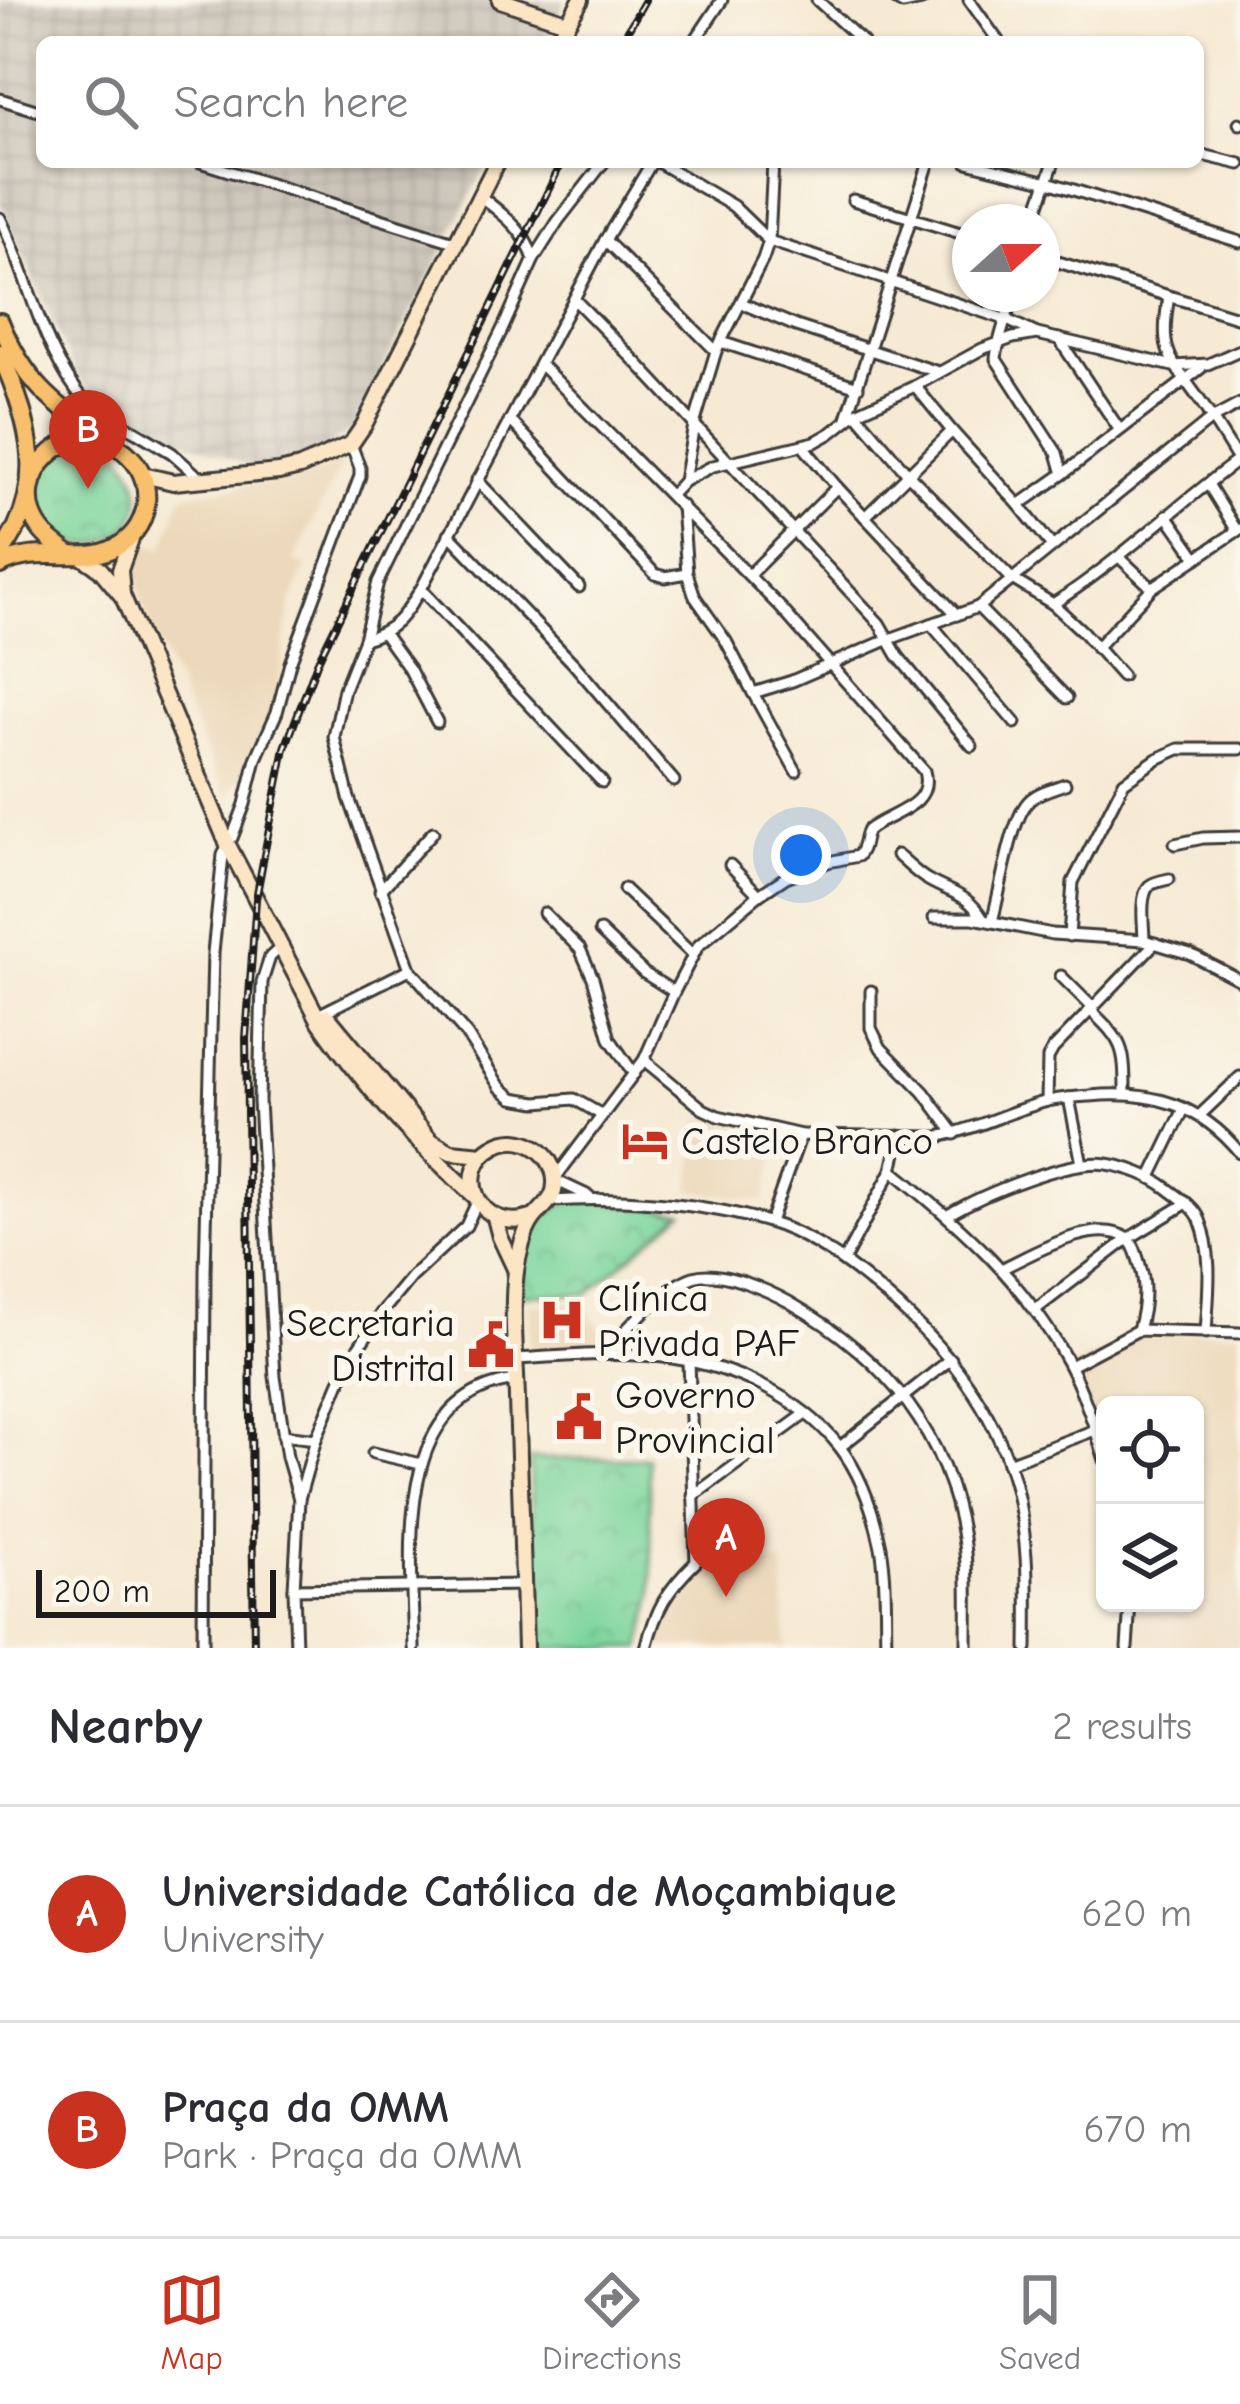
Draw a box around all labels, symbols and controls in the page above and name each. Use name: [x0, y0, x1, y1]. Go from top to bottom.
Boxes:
search box: [36, 36, 1204, 168]
icon: search: [78, 69, 144, 135]
text: Search here: [174, 76, 408, 128]
north arrow: [952, 204, 1060, 312]
pin: B: [49, 390, 127, 489]
your location: [771, 825, 831, 885]
hotel icon: Castelo Branco: [620, 1116, 670, 1166]
place label: Castelo Branco: [681, 1119, 933, 1164]
place label: Clínica Privada PAF: [598, 1276, 800, 1366]
hospital icon: Clínica Privada PAF: [537, 1295, 587, 1345]
place label: Secretaria Distrital: [286, 1301, 455, 1391]
public building icon: Secretaria Distrital: [466, 1320, 516, 1370]
place label: Governo Provincial: [615, 1373, 775, 1463]
public building icon: Governo Provincial: [554, 1392, 604, 1442]
map controls: [1096, 1396, 1204, 1612]
button: locate: [1096, 1396, 1204, 1504]
pin: A: [687, 1498, 765, 1597]
button: layers: [1096, 1504, 1204, 1612]
scale bar: [36, 1564, 276, 1617]
text: 200 m: [54, 1572, 150, 1610]
text: Nearby: [48, 1697, 202, 1756]
text: 2 results: [1052, 1704, 1192, 1749]
text: Universidade Católica de Moçambique: [162, 1865, 896, 1917]
text: A: [76, 1891, 98, 1936]
text: 620 m: [1081, 1891, 1192, 1936]
text: University: [162, 1917, 324, 1962]
text: Praça da OMM: [162, 2081, 449, 2133]
text: B: [75, 2107, 99, 2152]
text: 670 m: [1083, 2107, 1192, 2152]
text: Park · Praça da OMM: [162, 2133, 522, 2178]
tab: Map: [159, 2267, 225, 2377]
tab: Directions: [542, 2267, 682, 2377]
tab: Saved: [999, 2267, 1081, 2377]

